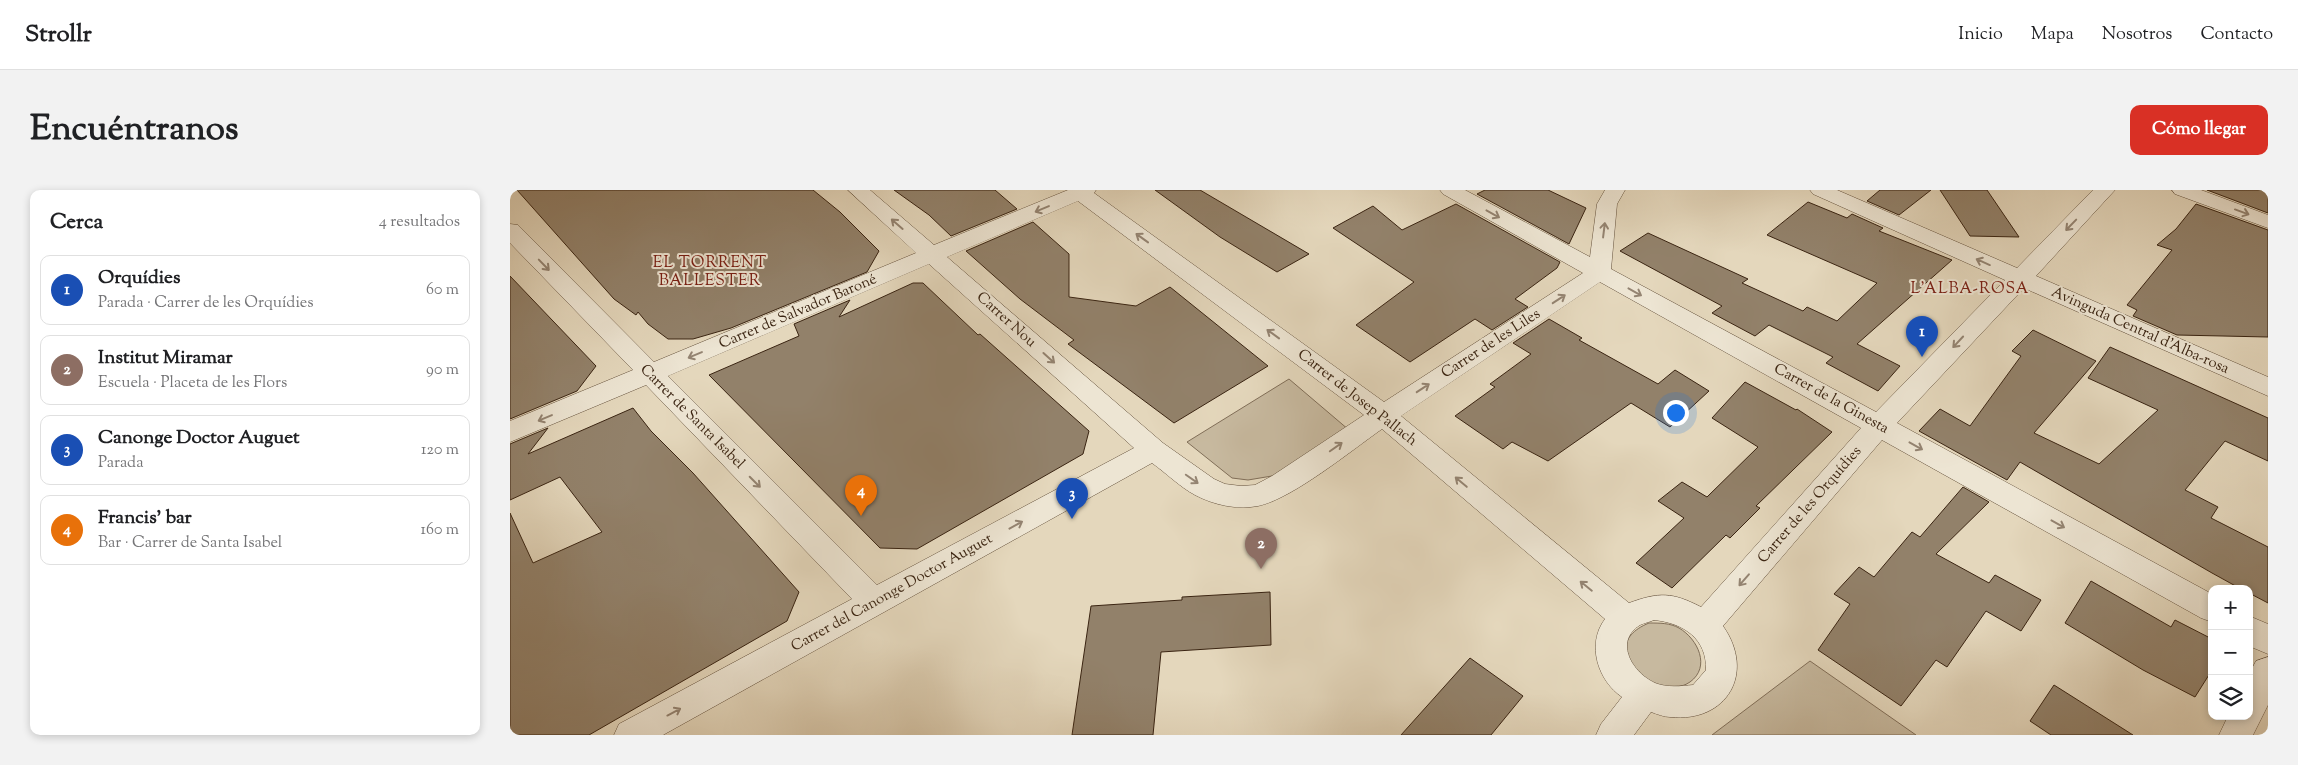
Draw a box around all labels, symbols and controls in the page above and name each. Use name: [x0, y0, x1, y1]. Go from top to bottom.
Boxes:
text: Strollr: [25, 18, 92, 52]
text: Inicio: [1958, 22, 2003, 48]
text: Mapa: [2031, 22, 2074, 48]
text: Nosotros: [2102, 22, 2172, 48]
text: Contacto: [2200, 22, 2273, 48]
text: Encuéntranos: [30, 105, 239, 156]
button: Cómo llegar: [2130, 105, 2268, 155]
one-way arrow: [1034, 206, 1049, 215]
text: Cerca: [50, 208, 103, 238]
one-way arrow: [2233, 208, 2249, 217]
one-way arrow: [1485, 209, 1500, 219]
text: 4 resultados: [379, 211, 460, 234]
one-way arrow: [890, 218, 903, 229]
one-way arrow: [2065, 219, 2077, 231]
one-way arrow: [1599, 223, 1609, 239]
one-way arrow: [1135, 233, 1149, 243]
district label: EL TORRENT BALLESTER: [653, 252, 767, 293]
one-way arrow: [1976, 257, 1991, 267]
one-way arrow: [538, 259, 550, 271]
text: Orquídies: [98, 265, 180, 292]
street label: Carrer de Salvador Baroné: [716, 269, 880, 355]
district label: L'ALBA-ROSA: [1910, 278, 2030, 301]
text: 1: [64, 279, 70, 302]
text: 60 m: [426, 279, 459, 302]
street label: Avinguda Central d'Alba-rosa: [2048, 282, 2232, 380]
street label: Carrer Nou: [971, 287, 1041, 353]
one-way arrow: [1628, 288, 1642, 298]
text: Parada · Carrer de les Orquídies: [98, 292, 314, 315]
one-way arrow: [1552, 293, 1566, 303]
street label: Carrer de les Liles: [1437, 304, 1545, 384]
pin: 1: [1906, 316, 1938, 357]
one-way arrow: [1266, 329, 1280, 339]
one-way arrow: [1952, 336, 1964, 349]
text: Institut Miramar: [98, 345, 233, 372]
street label: Carrer de Josep Pallach: [1293, 345, 1421, 452]
one-way arrow: [688, 351, 703, 360]
one-way arrow: [1042, 352, 1055, 363]
text: 2: [63, 359, 71, 382]
text: 90 m: [426, 359, 459, 382]
street label: Carrer de la Ginesta: [1770, 359, 1892, 439]
street label: Carrer de Santa Isabel: [635, 360, 749, 474]
text: Escuela · Placeta de les Flors: [98, 372, 287, 395]
one-way arrow: [1416, 383, 1430, 393]
your location: [1663, 400, 1689, 426]
one-way arrow: [538, 413, 553, 423]
text: Canonge Doctor Auguet: [98, 425, 300, 452]
text: 3: [64, 439, 70, 462]
text: 120 m: [421, 439, 459, 462]
one-way arrow: [1329, 442, 1343, 452]
street label: Carrer de les Orquídies: [1753, 442, 1867, 568]
one-way arrow: [1908, 442, 1923, 451]
text: Parada: [98, 452, 144, 475]
one-way arrow: [1185, 474, 1199, 484]
one-way arrow: [749, 475, 761, 488]
pin: 4: [845, 475, 877, 516]
one-way arrow: [1455, 476, 1468, 487]
pin: 3: [1056, 478, 1088, 519]
text: Francis' bar: [98, 505, 192, 532]
text: 4: [63, 519, 71, 542]
text: 160 m: [421, 519, 459, 542]
one-way arrow: [1008, 520, 1023, 530]
one-way arrow: [2051, 520, 2065, 530]
pin: 2: [1245, 528, 1277, 569]
street label: Carrer del Canonge Doctor Auguet: [787, 529, 997, 657]
text: Bar · Carrer de Santa Isabel: [98, 532, 282, 555]
one-way arrow: [1739, 573, 1750, 586]
one-way arrow: [1580, 580, 1593, 591]
map controls: [2208, 585, 2253, 720]
button: +: [2208, 585, 2253, 630]
button: −: [2208, 630, 2253, 675]
button: layers: [2208, 675, 2253, 720]
one-way arrow: [666, 707, 681, 717]

